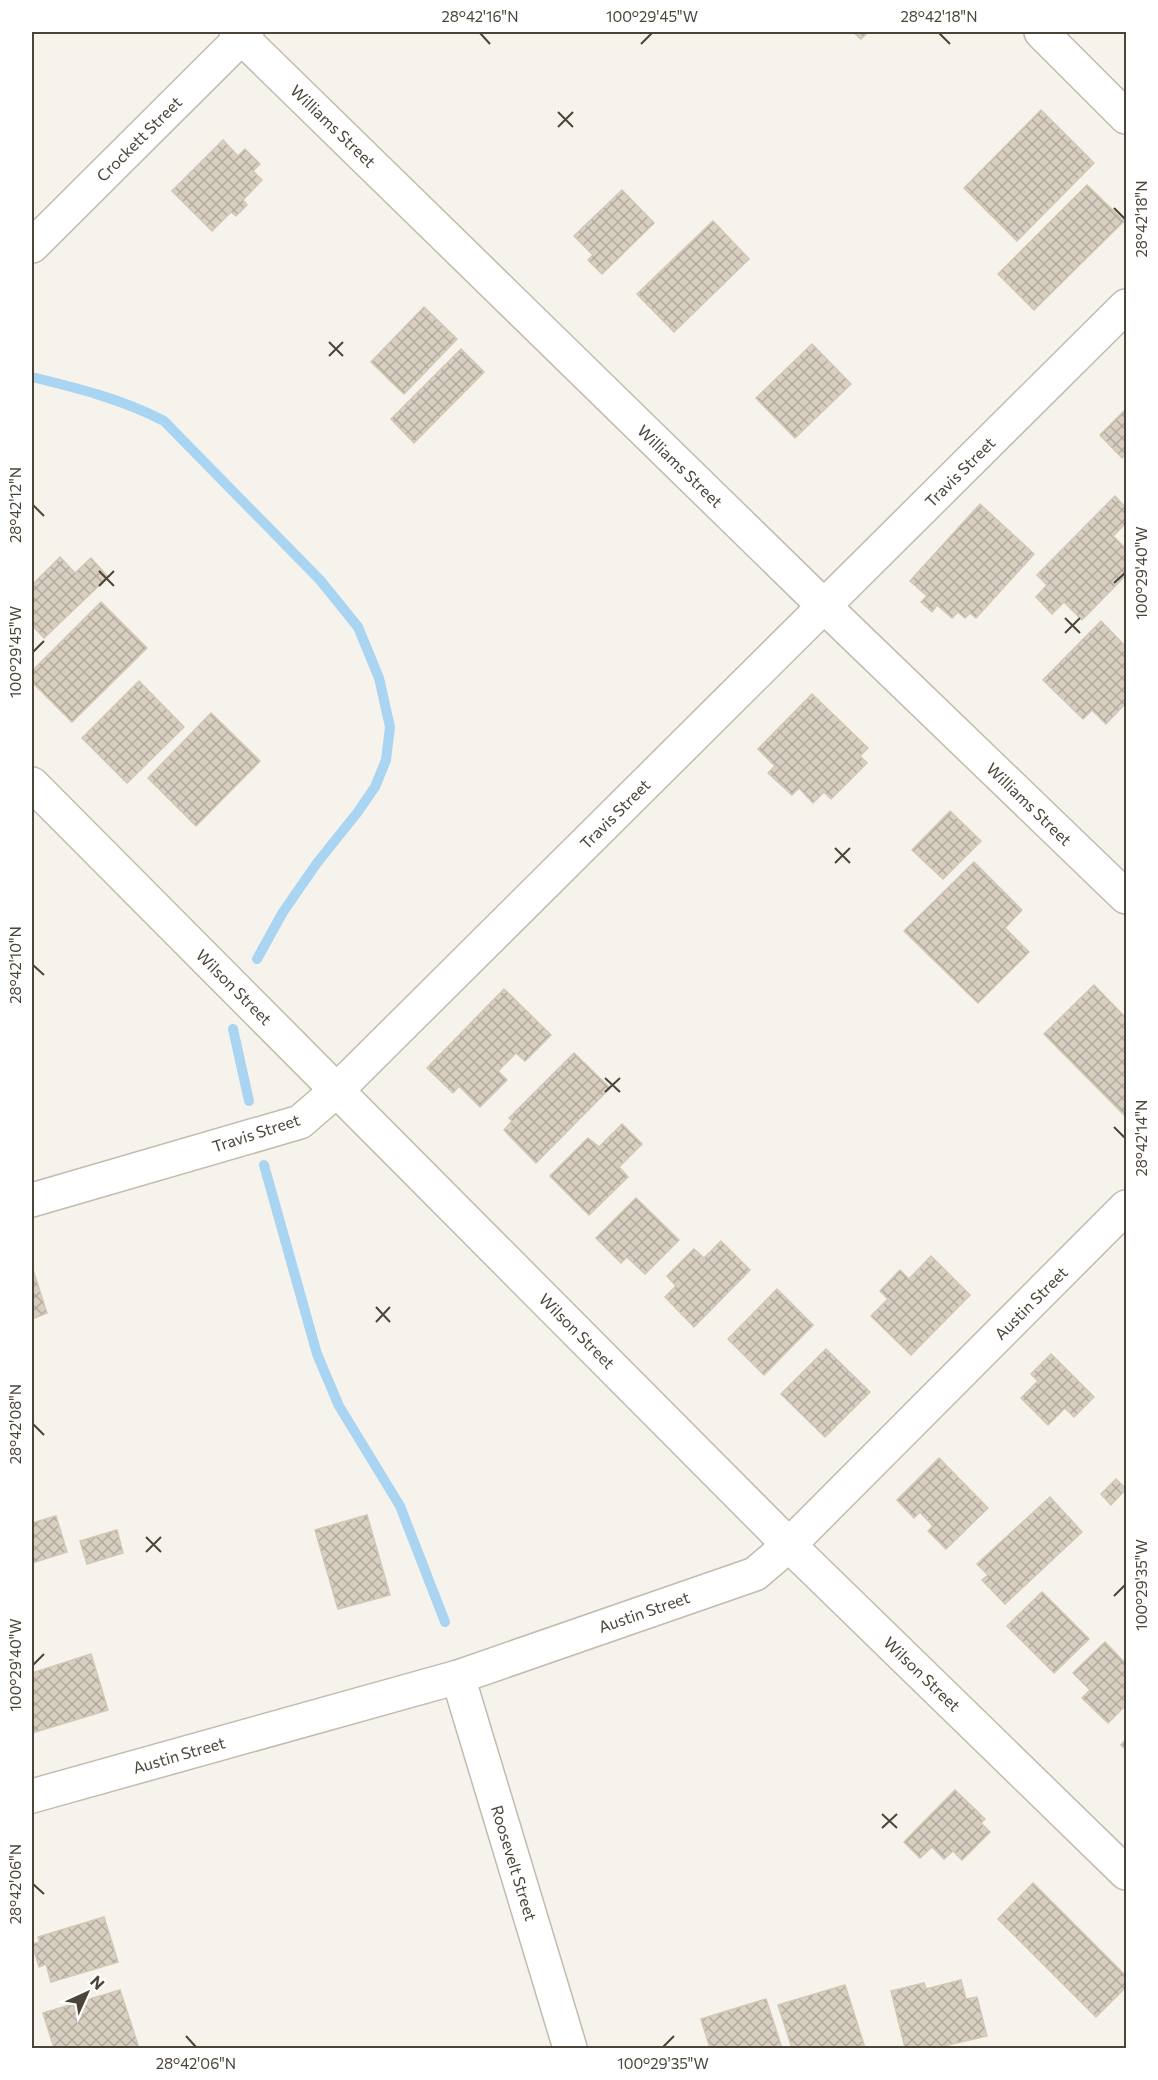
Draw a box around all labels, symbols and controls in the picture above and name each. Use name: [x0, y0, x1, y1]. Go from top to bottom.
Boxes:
text: 28°42'16"N: [442, 7, 518, 25]
text: 100°29'45"W: [606, 7, 698, 25]
text: 28°42'18"N: [901, 7, 977, 25]
street label: Williams Street: [287, 80, 380, 171]
street label: Crockett Street: [92, 92, 185, 185]
text: 28°42'18"N: [1132, 181, 1150, 257]
street label: Williams Street: [634, 420, 727, 511]
street label: Travis Street: [921, 432, 999, 511]
text: 28°42'12"N: [6, 467, 24, 543]
text: 100°29'40"W: [1132, 526, 1150, 620]
text: 100°29'45"W: [6, 606, 24, 698]
street label: Williams Street: [983, 758, 1076, 849]
street label: Travis Street: [576, 774, 654, 853]
text: 28°42'10"N: [6, 926, 24, 1004]
street label: Wilson Street: [193, 945, 276, 1029]
text: 28°42'14"N: [1132, 1100, 1150, 1176]
street label: Travis Street: [210, 1109, 303, 1156]
street label: Austin Street: [990, 1262, 1071, 1343]
street label: Wilson Street: [536, 1289, 619, 1373]
text: 28°42'08"N: [6, 1384, 24, 1464]
text: 100°29'35"W: [1132, 1539, 1150, 1631]
street label: Austin Street: [596, 1587, 692, 1636]
text: 100°29'40"W: [6, 1618, 24, 1712]
street label: Wilson Street: [880, 1632, 965, 1715]
street label: Austin Street: [130, 1732, 228, 1777]
street label: Roosevelt Street: [488, 1803, 541, 1923]
text: 28°42'06"N: [6, 1844, 24, 1924]
north arrow: [57, 1963, 117, 2023]
text: N: [87, 1971, 109, 1993]
text: 28°42'06"N: [156, 2054, 236, 2072]
text: 100°29'35"W: [617, 2054, 709, 2072]

